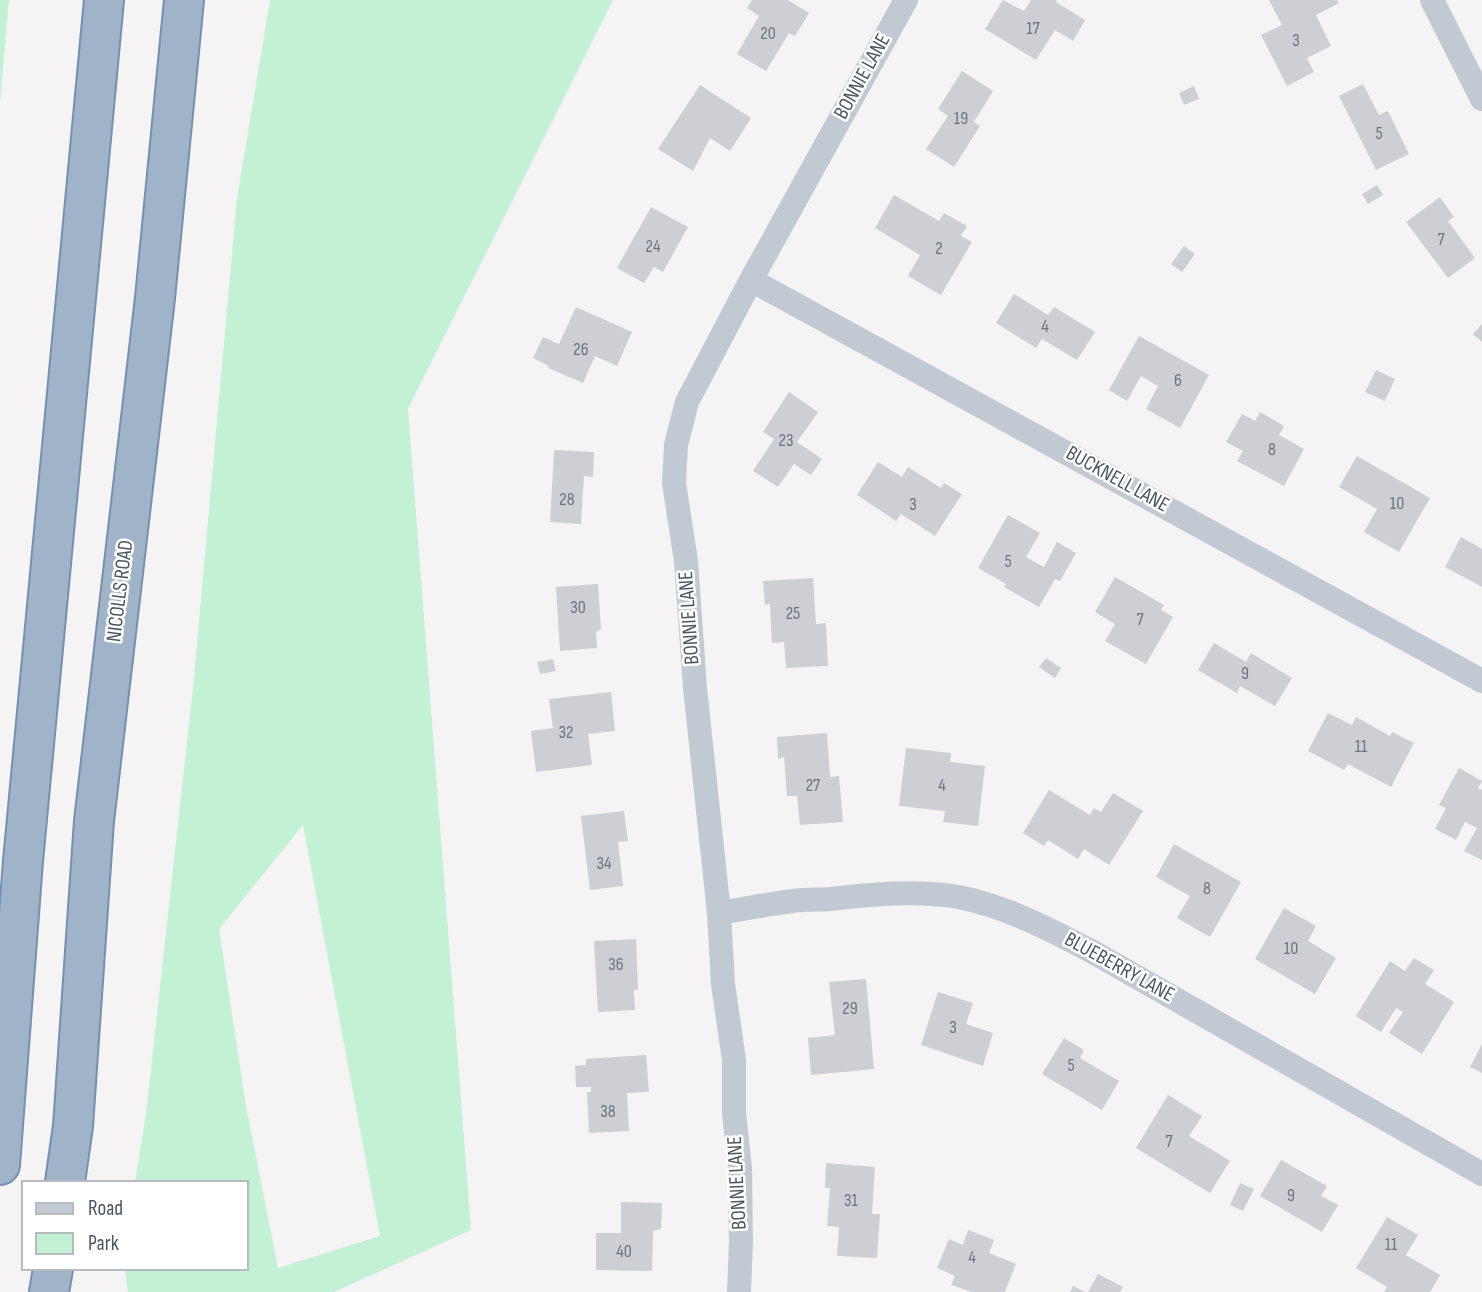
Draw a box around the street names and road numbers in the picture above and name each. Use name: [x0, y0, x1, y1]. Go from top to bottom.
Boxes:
street label: BONNIE LANE: [829, 30, 897, 124]
street label: BUCKNELL LANE: [1061, 441, 1173, 519]
street label: NICOLLS ROAD: [102, 539, 140, 643]
street label: BONNIE LANE: [674, 570, 706, 666]
street label: BLUEBERRY LANE: [1060, 928, 1178, 1008]
street label: BONNIE LANE: [723, 1136, 753, 1230]

